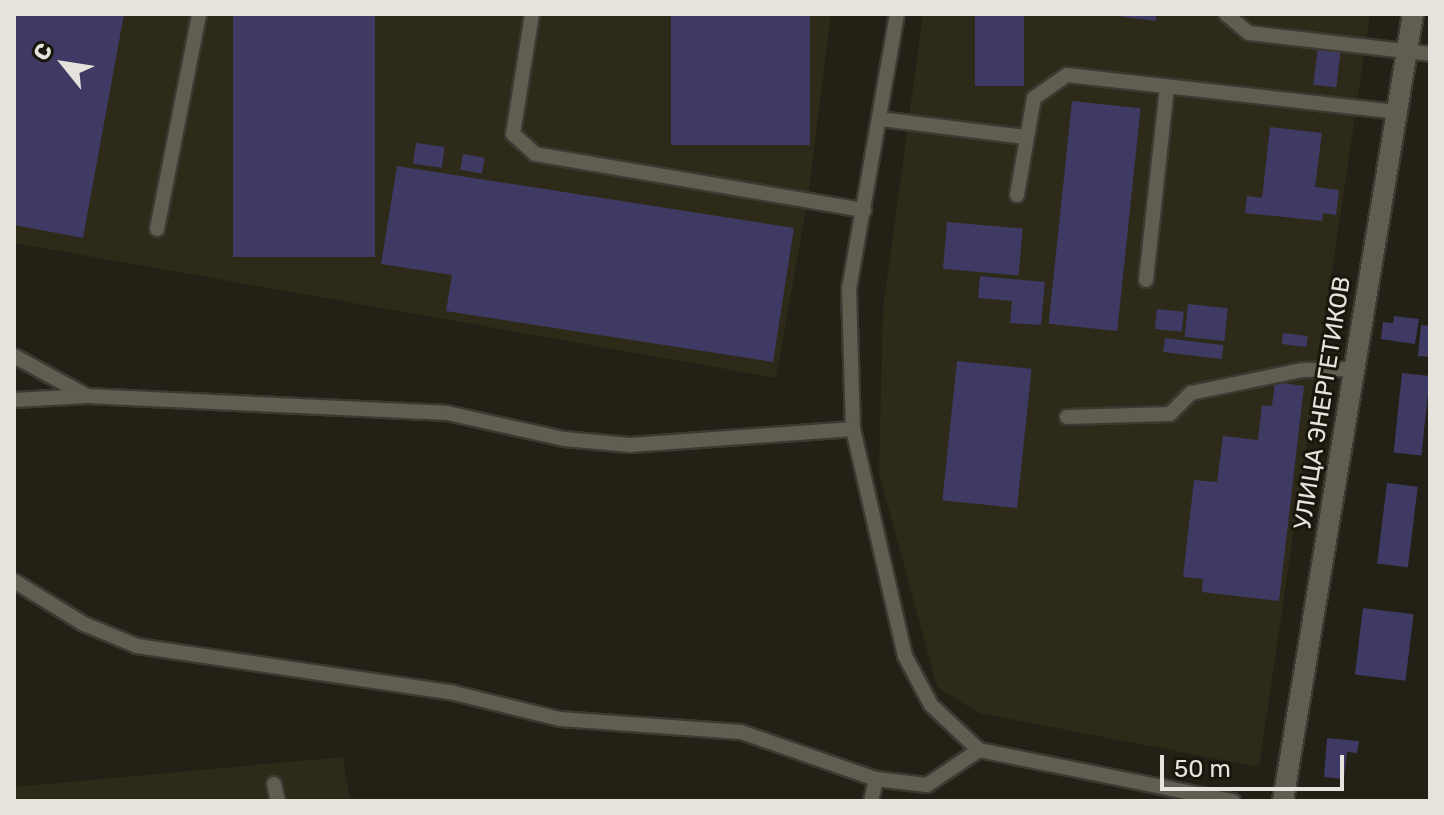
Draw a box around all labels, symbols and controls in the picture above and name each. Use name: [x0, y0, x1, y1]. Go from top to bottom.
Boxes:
north arrow: [24, 24, 104, 104]
text: С: [27, 38, 58, 65]
street label: УЛИЦА ЭНЕРГЕТИКОВ: [1289, 274, 1357, 532]
scale bar: [1164, 739, 1348, 789]
text: 50 m: [1174, 755, 1231, 783]

